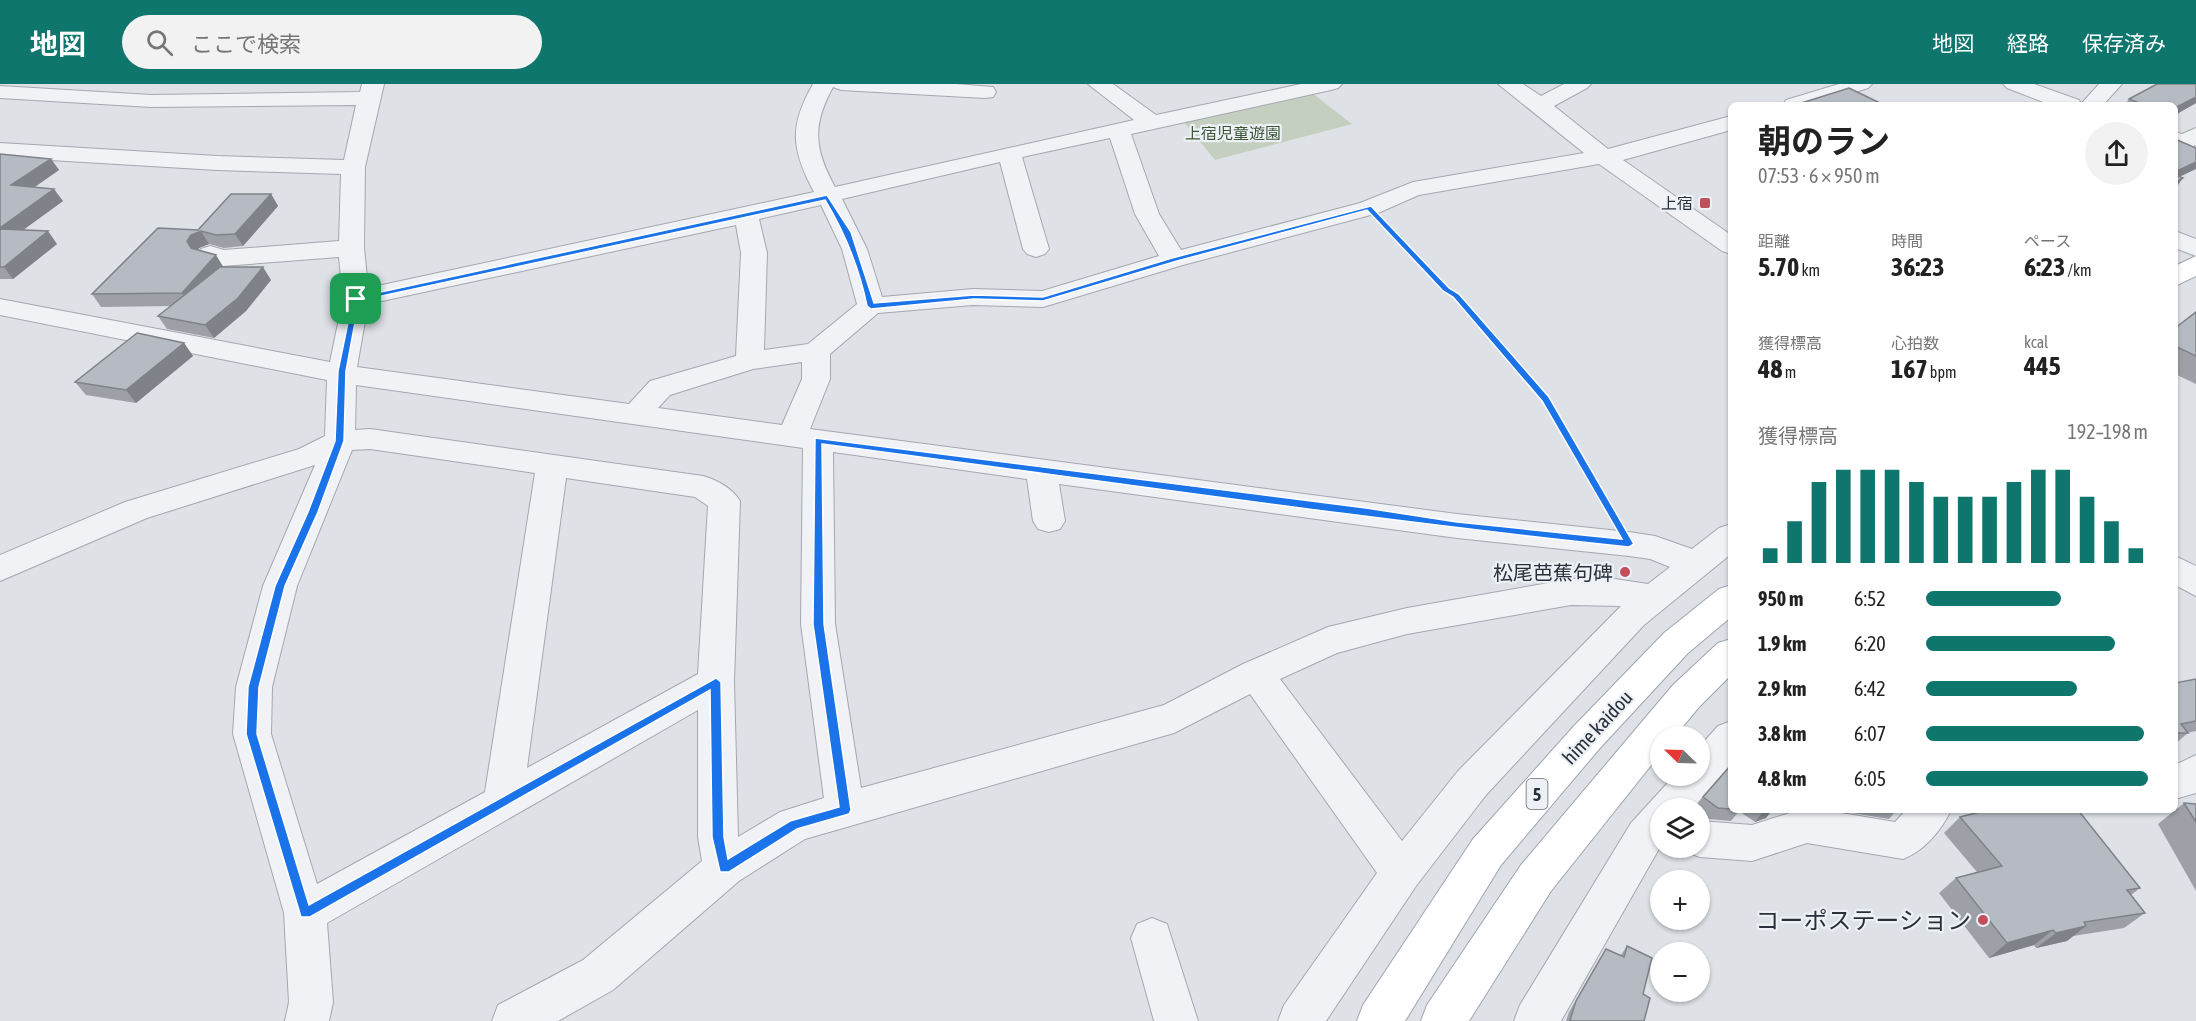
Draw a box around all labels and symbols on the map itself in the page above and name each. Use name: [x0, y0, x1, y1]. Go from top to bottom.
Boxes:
park label: 上宿児童遊園: [1185, 124, 1281, 142]
place label: 上宿: [1661, 194, 1693, 212]
marker: 上宿: [1698, 196, 1712, 210]
pin: [330, 273, 381, 324]
place label: 松尾芭蕉句碑: [1493, 561, 1613, 584]
marker: 松尾芭蕉句碑: [1618, 565, 1632, 579]
street label: hime kaidou: [1557, 686, 1637, 768]
north arrow: [1650, 726, 1710, 786]
road number: 5: [1526, 779, 1548, 809]
place label: コーポステーション: [1755, 907, 1971, 934]
marker: コーポステーション: [1976, 913, 1990, 927]

